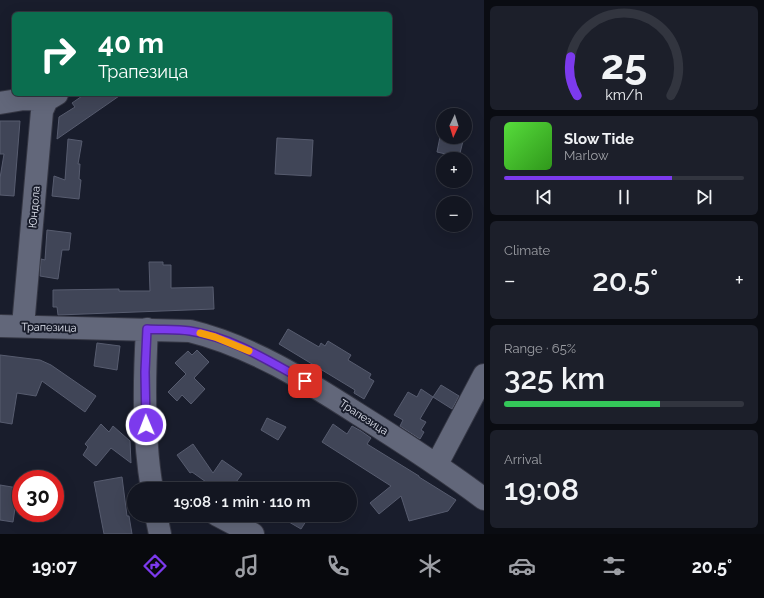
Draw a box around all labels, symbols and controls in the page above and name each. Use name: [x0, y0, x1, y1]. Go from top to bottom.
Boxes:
text: 40 m: [98, 27, 164, 60]
icon: right: [32, 28, 84, 80]
text: 25: [601, 40, 647, 89]
text: Трапезица: [98, 61, 188, 82]
text: km/h: [605, 87, 643, 103]
north arrow: [436, 108, 472, 144]
map controls: [436, 108, 472, 232]
text: Slow Tide: [564, 130, 634, 148]
text: Marlow: [564, 148, 609, 163]
button: +: [436, 152, 472, 188]
street label: Юндола: [26, 185, 43, 229]
icon: previous: [533, 186, 555, 208]
icon: pause: [613, 186, 635, 208]
icon: next: [693, 186, 715, 208]
button: −: [436, 196, 472, 232]
text: Climate: [504, 243, 550, 258]
text: 20.5°: [592, 263, 658, 298]
text: −: [504, 267, 516, 293]
text: +: [735, 267, 744, 293]
street label: Трапезица: [21, 321, 77, 334]
text: Range · 65%: [504, 341, 576, 356]
text: 325 km: [504, 361, 605, 396]
pin: [288, 364, 322, 398]
icon: arrive: [294, 370, 316, 392]
street label: Трапезица: [337, 397, 390, 438]
position arrow: [125, 404, 167, 446]
text: Arrival: [504, 452, 542, 467]
speed limit sign: 30: [12, 470, 64, 522]
text: 19:08: [504, 472, 579, 507]
text: 19:08 · 1 min · 110 m: [174, 493, 310, 511]
icon: directions: [141, 552, 169, 580]
icon: music: [233, 552, 261, 580]
icon: phone: [324, 552, 352, 580]
icon: climate: [416, 552, 444, 580]
icon: car: [508, 552, 536, 580]
icon: filters: [600, 552, 628, 580]
text: 19:07: [32, 556, 77, 577]
text: 20.5°: [692, 556, 732, 577]

